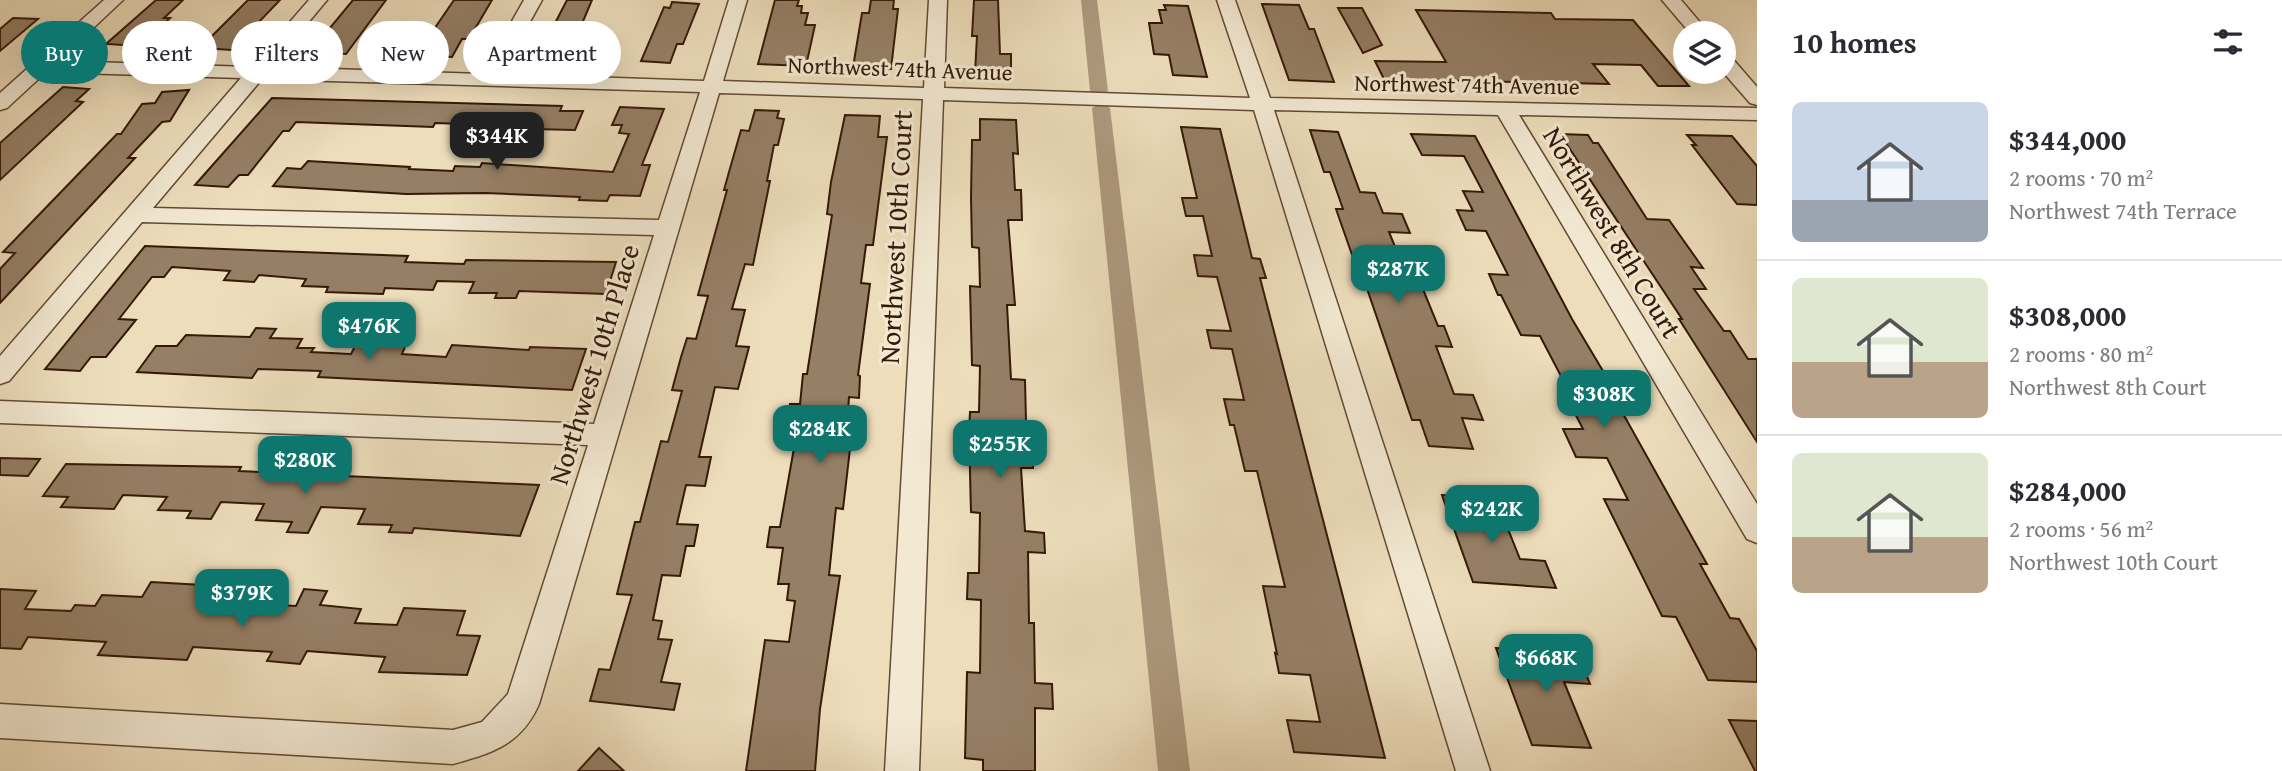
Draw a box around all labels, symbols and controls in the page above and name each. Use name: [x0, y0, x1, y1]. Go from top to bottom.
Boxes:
text: 10 homes: [1792, 20, 1917, 64]
chip: Buy: [21, 21, 108, 84]
chip: Rent: [122, 21, 217, 84]
chip: Filters: [231, 21, 343, 84]
chip: New: [357, 21, 449, 84]
chip: Apartment: [463, 21, 621, 84]
map controls: [1673, 21, 1736, 84]
button: layers: [1673, 21, 1736, 84]
icon: filters: [2209, 23, 2247, 61]
street label: Northwest 74th Avenue: [787, 48, 1013, 88]
street label: Northwest 74th Avenue: [1354, 66, 1580, 102]
street label: Northwest 10th Court: [868, 109, 922, 365]
pin: $344K: [448, 113, 546, 172]
text: $344,000: [2009, 117, 2126, 161]
text: $344K: [466, 118, 528, 151]
street label: Northwest 8th Court: [1533, 118, 1693, 346]
icon: home: [1848, 130, 1932, 214]
text: 2 rooms · 70 m²: [2009, 161, 2153, 194]
text: Northwest 74th Terrace: [2009, 194, 2237, 227]
street label: Northwest 10th Place: [537, 239, 649, 489]
pin: $287K: [1349, 246, 1447, 305]
text: $287K: [1367, 251, 1429, 284]
text: $308,000: [2009, 293, 2126, 337]
pin: $476K: [320, 302, 418, 362]
icon: home: [1848, 306, 1932, 390]
text: $476K: [338, 308, 400, 341]
text: 2 rooms · 80 m²: [2009, 337, 2153, 370]
pin: $308K: [1555, 370, 1653, 430]
text: Northwest 8th Court: [2009, 370, 2207, 403]
text: $308K: [1573, 376, 1635, 409]
pin: $284K: [771, 406, 869, 465]
text: $284K: [789, 411, 851, 444]
pin: $255K: [951, 420, 1049, 480]
text: $255K: [969, 426, 1031, 459]
pin: $280K: [256, 436, 354, 496]
text: $280K: [274, 442, 336, 475]
text: $284,000: [2009, 468, 2126, 512]
icon: home: [1848, 481, 1932, 565]
pin: $242K: [1443, 486, 1541, 545]
text: $242K: [1461, 491, 1523, 524]
text: 2 rooms · 56 m²: [2009, 512, 2153, 545]
text: Northwest 10th Court: [2009, 545, 2218, 578]
pin: $379K: [193, 570, 291, 629]
text: $379K: [211, 575, 273, 608]
pin: $668K: [1497, 634, 1595, 694]
text: $668K: [1515, 640, 1577, 673]

